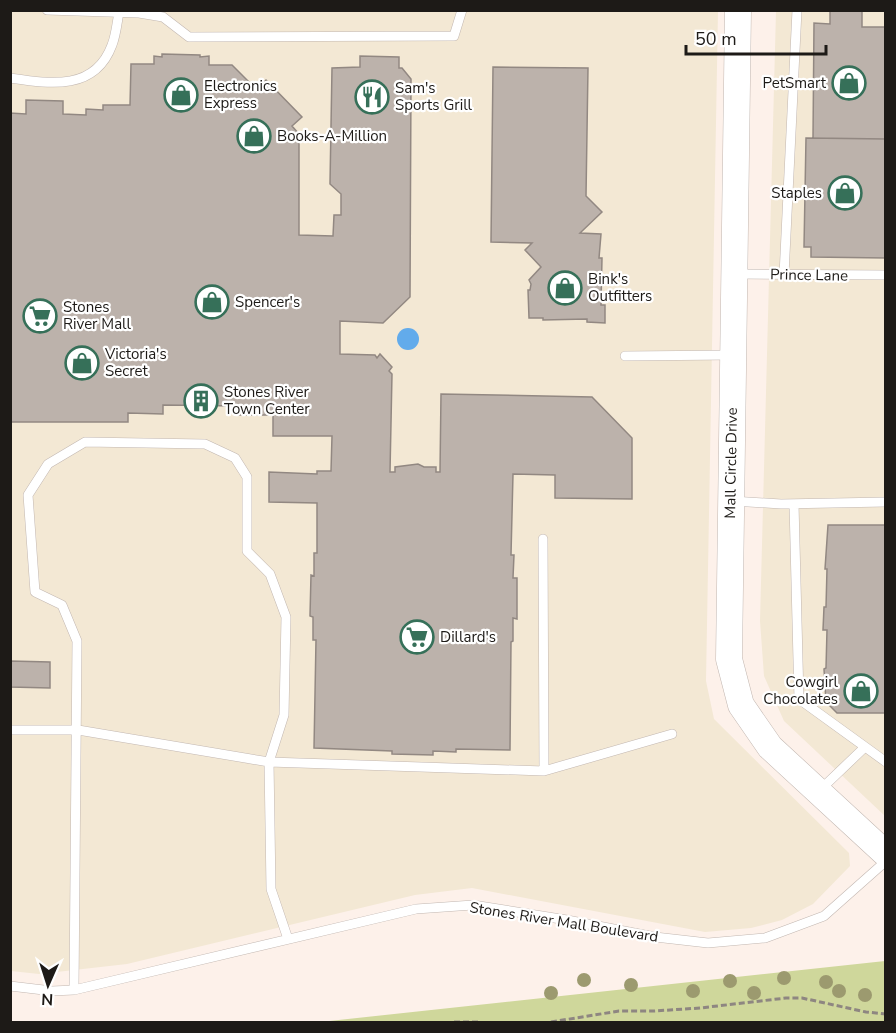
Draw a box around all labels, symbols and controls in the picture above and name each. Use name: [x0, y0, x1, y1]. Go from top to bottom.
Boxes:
scale bar: [686, 18, 826, 56]
text: 50 m: [695, 27, 737, 51]
shop icon: PetSmart: [831, 65, 867, 101]
place label: PetSmart: [763, 73, 827, 93]
place label: Electronics Express: [204, 76, 277, 113]
shop icon: Electronics Express: [163, 77, 199, 113]
place label: Sam's Sports Grill: [395, 78, 473, 115]
restaurant icon: Sam's Sports Grill: [354, 79, 390, 115]
shop icon: Books-A-Million: [236, 118, 272, 154]
place label: Books-A-Million: [277, 126, 387, 146]
shop icon: Staples: [827, 175, 863, 211]
place label: Staples: [771, 183, 822, 203]
street label: Prince Lane: [770, 264, 848, 286]
place label: Bink's Outfitters: [588, 269, 652, 306]
shop icon: Bink's Outfitters: [547, 270, 583, 306]
shop icon: Spencer's: [194, 284, 230, 320]
place label: Spencer's: [235, 292, 300, 312]
place label: Stones River Mall: [63, 297, 132, 334]
supermarket icon: Stones River Mall: [22, 298, 58, 334]
place label: Victoria's Secret: [104, 344, 167, 381]
shop icon: Victoria's Secret: [64, 345, 100, 381]
place label: Stones River Town Center: [224, 382, 310, 419]
building icon: Stones River Town Center: [183, 383, 219, 419]
street label: Mall Circle Drive: [720, 407, 742, 519]
supermarket icon: Dillard's: [399, 619, 435, 655]
place label: Dillard's: [440, 627, 496, 647]
place label: Cowgirl Chocolates: [763, 672, 839, 709]
shop icon: Cowgirl Chocolates: [843, 673, 879, 709]
street label: Stones River Mall Boulevard: [468, 897, 660, 947]
north arrow: [18, 955, 78, 1015]
text: N: [41, 988, 54, 1010]

